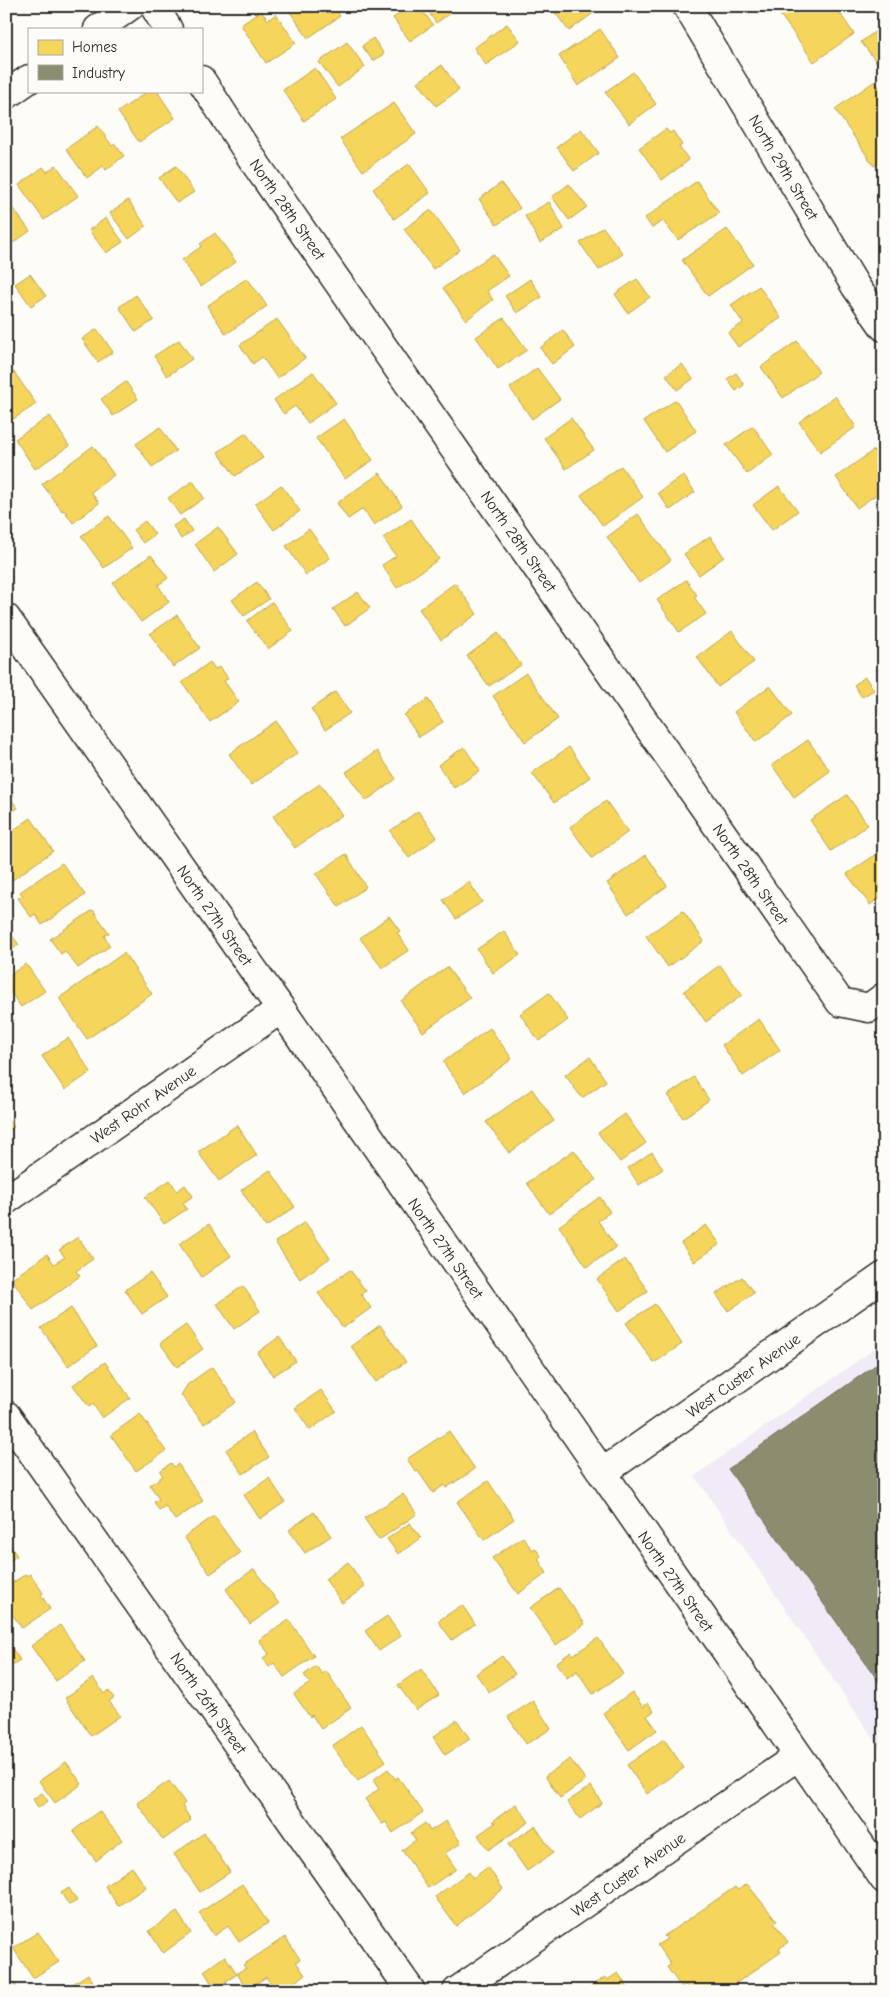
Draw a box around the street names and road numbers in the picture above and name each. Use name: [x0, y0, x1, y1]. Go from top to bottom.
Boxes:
street label: North 29th Street: [745, 112, 822, 224]
street label: North 28th Street: [246, 156, 329, 264]
street label: North 28th Street: [477, 488, 560, 596]
street label: North 28th Street: [709, 821, 792, 929]
street label: North 27th Street: [173, 862, 256, 970]
street label: West Rohr Avenue: [88, 1062, 200, 1148]
street label: North 27th Street: [404, 1195, 487, 1303]
street label: West Custer Avenue: [683, 1330, 804, 1422]
street label: North 27th Street: [634, 1528, 717, 1636]
street label: North 26th Street: [167, 1649, 250, 1758]
street label: West Custer Avenue: [568, 1829, 689, 1921]

